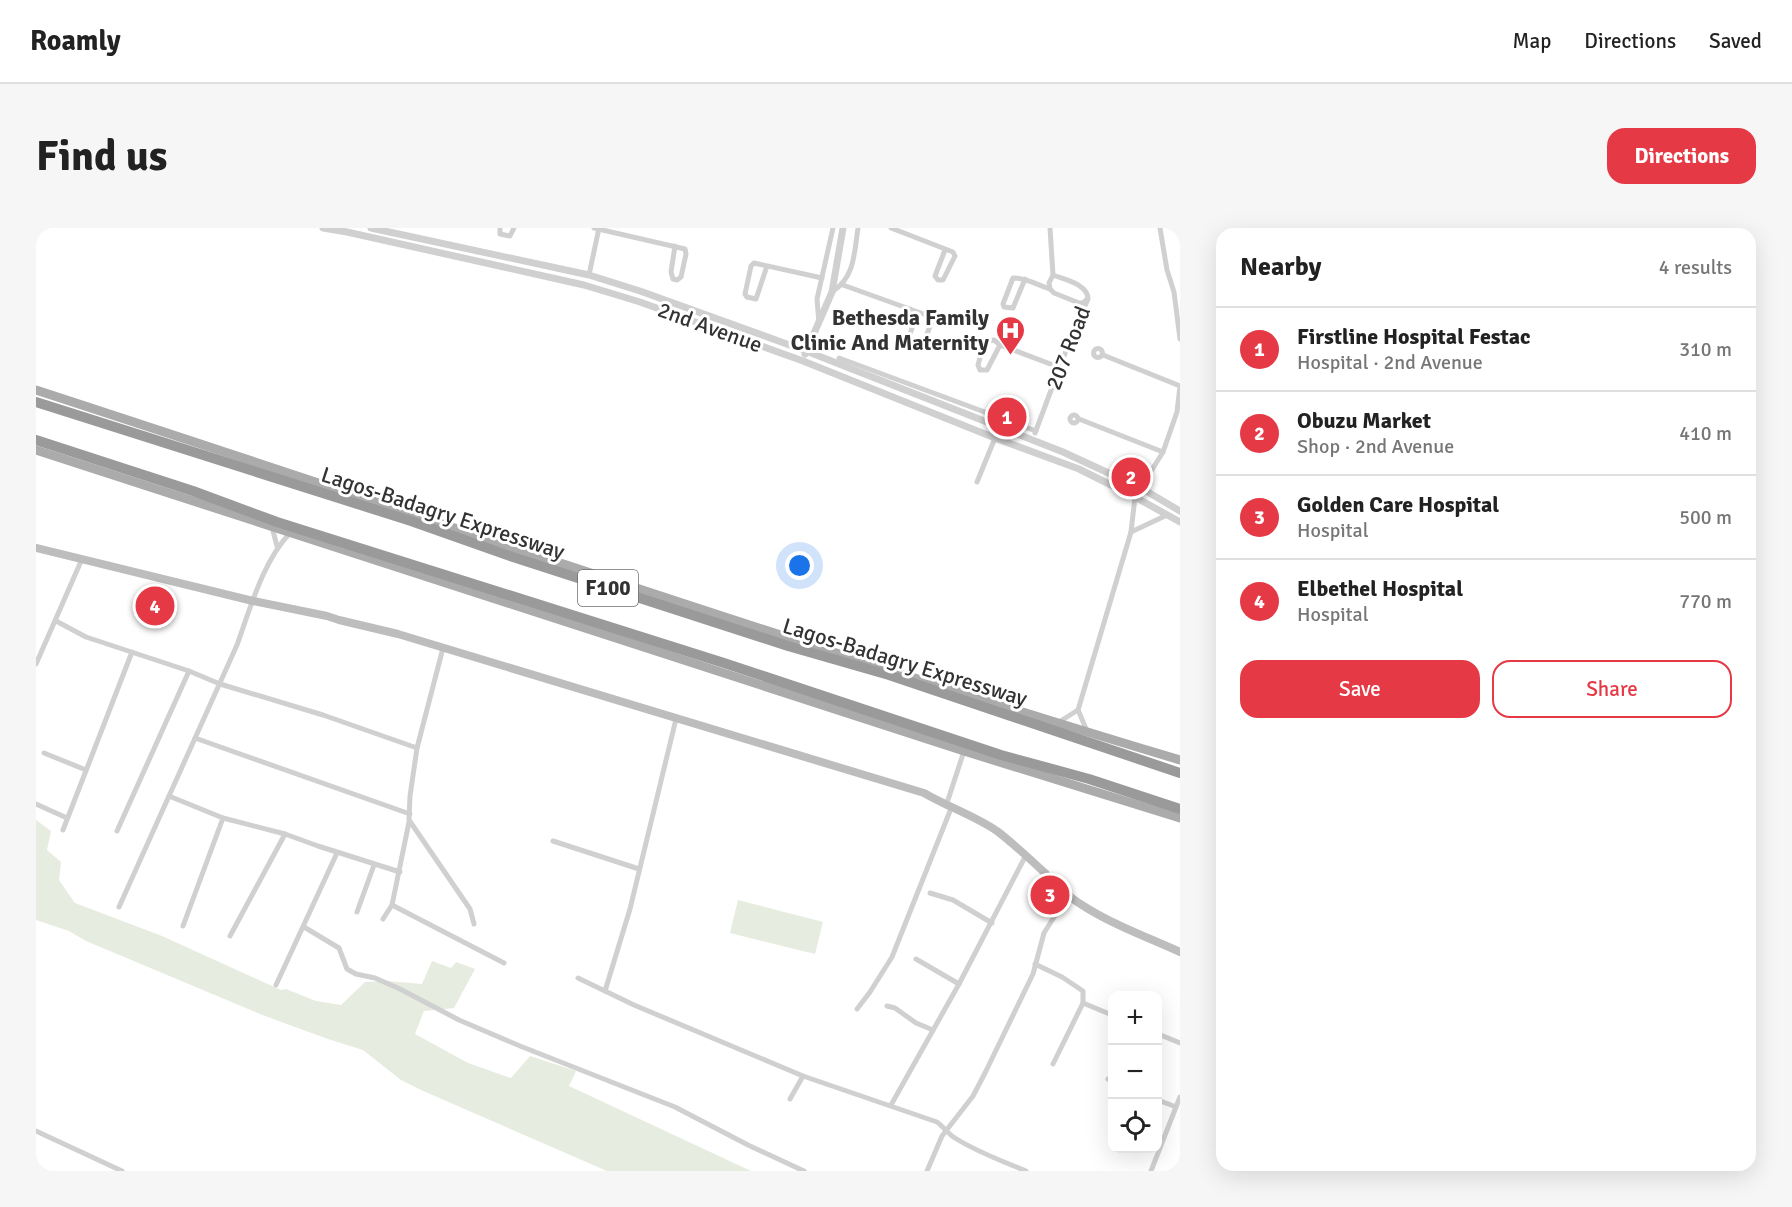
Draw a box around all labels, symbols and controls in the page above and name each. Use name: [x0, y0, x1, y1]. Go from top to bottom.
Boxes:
text: Roamly: [30, 24, 121, 58]
text: Map: [1513, 28, 1551, 54]
text: Directions: [1584, 28, 1676, 54]
text: Saved: [1709, 28, 1762, 54]
button: Directions: [1607, 128, 1756, 184]
text: Find us: [36, 131, 167, 182]
text: Nearby: [1240, 251, 1321, 283]
text: 4 results: [1659, 255, 1732, 280]
street label: 2nd Avenue: [654, 296, 766, 358]
street label: 207 Road: [1040, 302, 1096, 394]
place label: Bethesda Family Clinic And Maternity: [791, 304, 989, 356]
hospital icon: Bethesda Family Clinic And Maternity: [994, 314, 1026, 356]
text: Firstline Hospital Festac: [1297, 323, 1530, 350]
text: 1: [1254, 337, 1265, 362]
text: 310 m: [1679, 337, 1732, 362]
text: Hospital · 2nd Avenue: [1297, 350, 1483, 375]
pin: 1: [988, 394, 1026, 440]
text: Obuzu Market: [1297, 407, 1431, 434]
text: 2: [1254, 421, 1265, 446]
text: 410 m: [1679, 421, 1732, 446]
text: Shop · 2nd Avenue: [1297, 434, 1454, 459]
pin: 2: [1112, 454, 1150, 500]
street label: Lagos-Badagry Expressway: [318, 461, 569, 565]
text: Golden Care Hospital: [1297, 491, 1499, 518]
text: 3: [1254, 505, 1265, 530]
text: 500 m: [1679, 505, 1732, 530]
text: Hospital: [1297, 518, 1369, 543]
your location: [785, 551, 814, 580]
road number: F100: [578, 570, 638, 606]
text: Elbethel Hospital: [1297, 575, 1463, 602]
pin: 4: [136, 584, 174, 628]
text: 4: [1254, 589, 1265, 614]
text: 770 m: [1679, 589, 1732, 614]
text: Hospital: [1297, 602, 1369, 627]
street label: Lagos-Badagry Expressway: [779, 612, 1031, 712]
button: Save: [1240, 660, 1480, 718]
button: Share: [1492, 660, 1732, 718]
pin: 3: [1030, 872, 1070, 918]
map controls: [1108, 991, 1162, 1153]
button: +: [1108, 991, 1162, 1045]
button: −: [1108, 1045, 1162, 1099]
button: locate: [1108, 1099, 1162, 1153]

